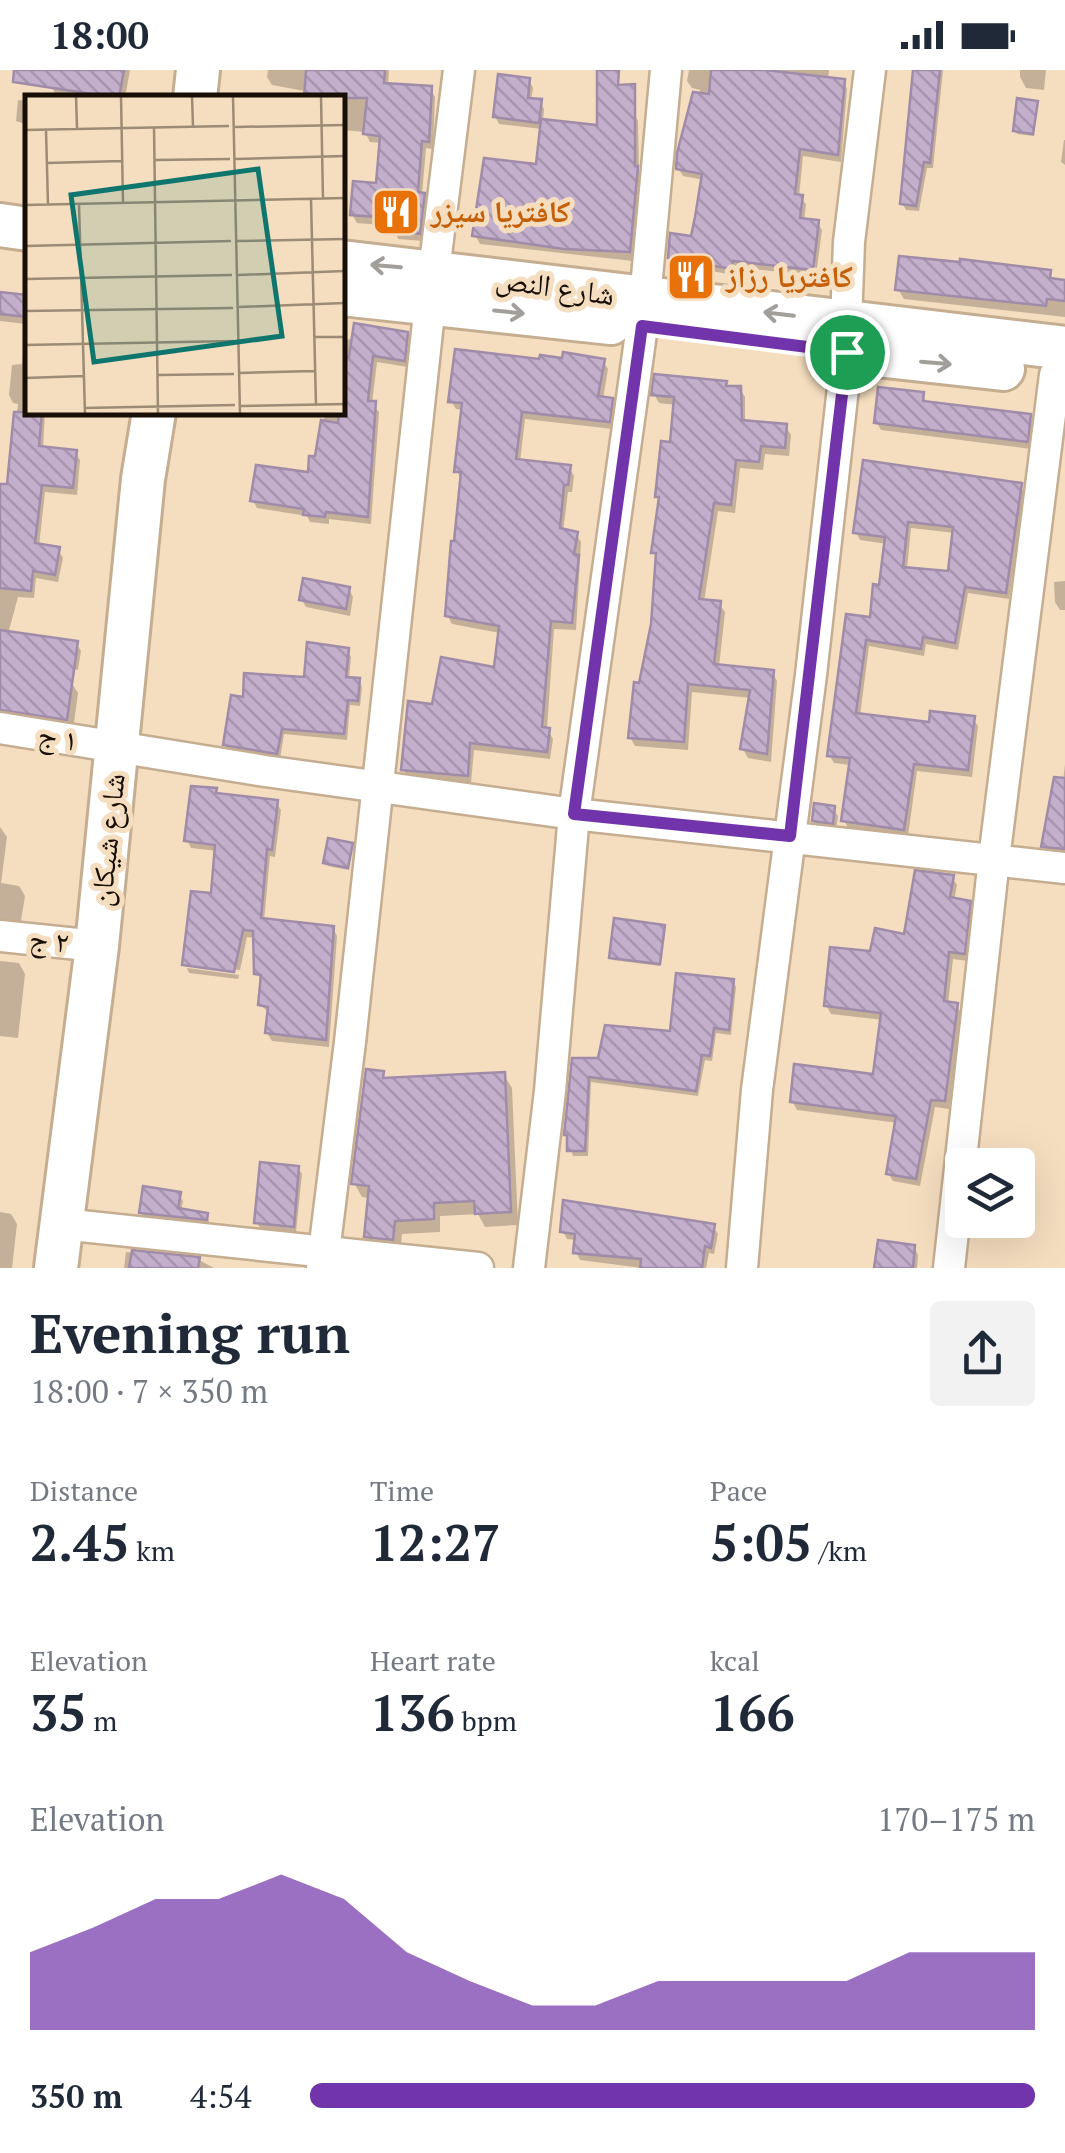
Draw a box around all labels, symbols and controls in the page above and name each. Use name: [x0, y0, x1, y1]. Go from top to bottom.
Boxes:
text: 18:00: [50, 10, 149, 60]
inset map: [25, 95, 345, 415]
restaurant icon: كافتريا سيزر: [370, 186, 422, 238]
place label: كافتريا سيزر: [429, 191, 570, 231]
restaurant icon: كافتريا رزاز: [665, 251, 717, 303]
place label: كافتريا رزاز: [724, 256, 853, 296]
one-way arrow: [371, 257, 403, 276]
street label: شارع النص: [493, 258, 617, 314]
one-way arrow: [492, 303, 525, 322]
one-way arrow: [763, 304, 795, 323]
pin: [805, 310, 890, 395]
icon: arrive: [820, 325, 875, 380]
one-way arrow: [919, 354, 952, 373]
street label: ١ ج: [35, 714, 81, 760]
street label: شارع شيكان: [80, 771, 134, 909]
street label: ٢ ج: [27, 918, 71, 962]
map controls: [945, 1148, 1035, 1238]
button: layers: [945, 1148, 1035, 1238]
text: Evening run: [30, 1296, 350, 1369]
button: share: [930, 1301, 1035, 1406]
text: 18:00 · 7 × 350 m: [30, 1370, 268, 1412]
text: Distance: [30, 1472, 138, 1509]
text: Time: [370, 1472, 434, 1509]
text: Pace: [710, 1472, 767, 1509]
text: 2.45: [30, 1509, 130, 1575]
text: 12:27: [370, 1509, 500, 1575]
text: 5:05: [710, 1509, 812, 1575]
text: km: [130, 1532, 175, 1569]
text: /km: [812, 1532, 867, 1569]
text: Elevation: [30, 1642, 148, 1679]
text: Heart rate: [370, 1642, 496, 1679]
text: kcal: [710, 1642, 760, 1679]
text: 35: [30, 1679, 87, 1745]
text: 136: [370, 1679, 455, 1745]
text: 166: [710, 1679, 795, 1745]
text: m: [87, 1702, 117, 1739]
text: bpm: [455, 1702, 517, 1739]
text: Elevation: [30, 1798, 164, 1840]
text: 170–175 m: [877, 1798, 1035, 1840]
text: 350 m: [30, 2075, 122, 2117]
text: 4:54: [190, 2075, 252, 2117]

